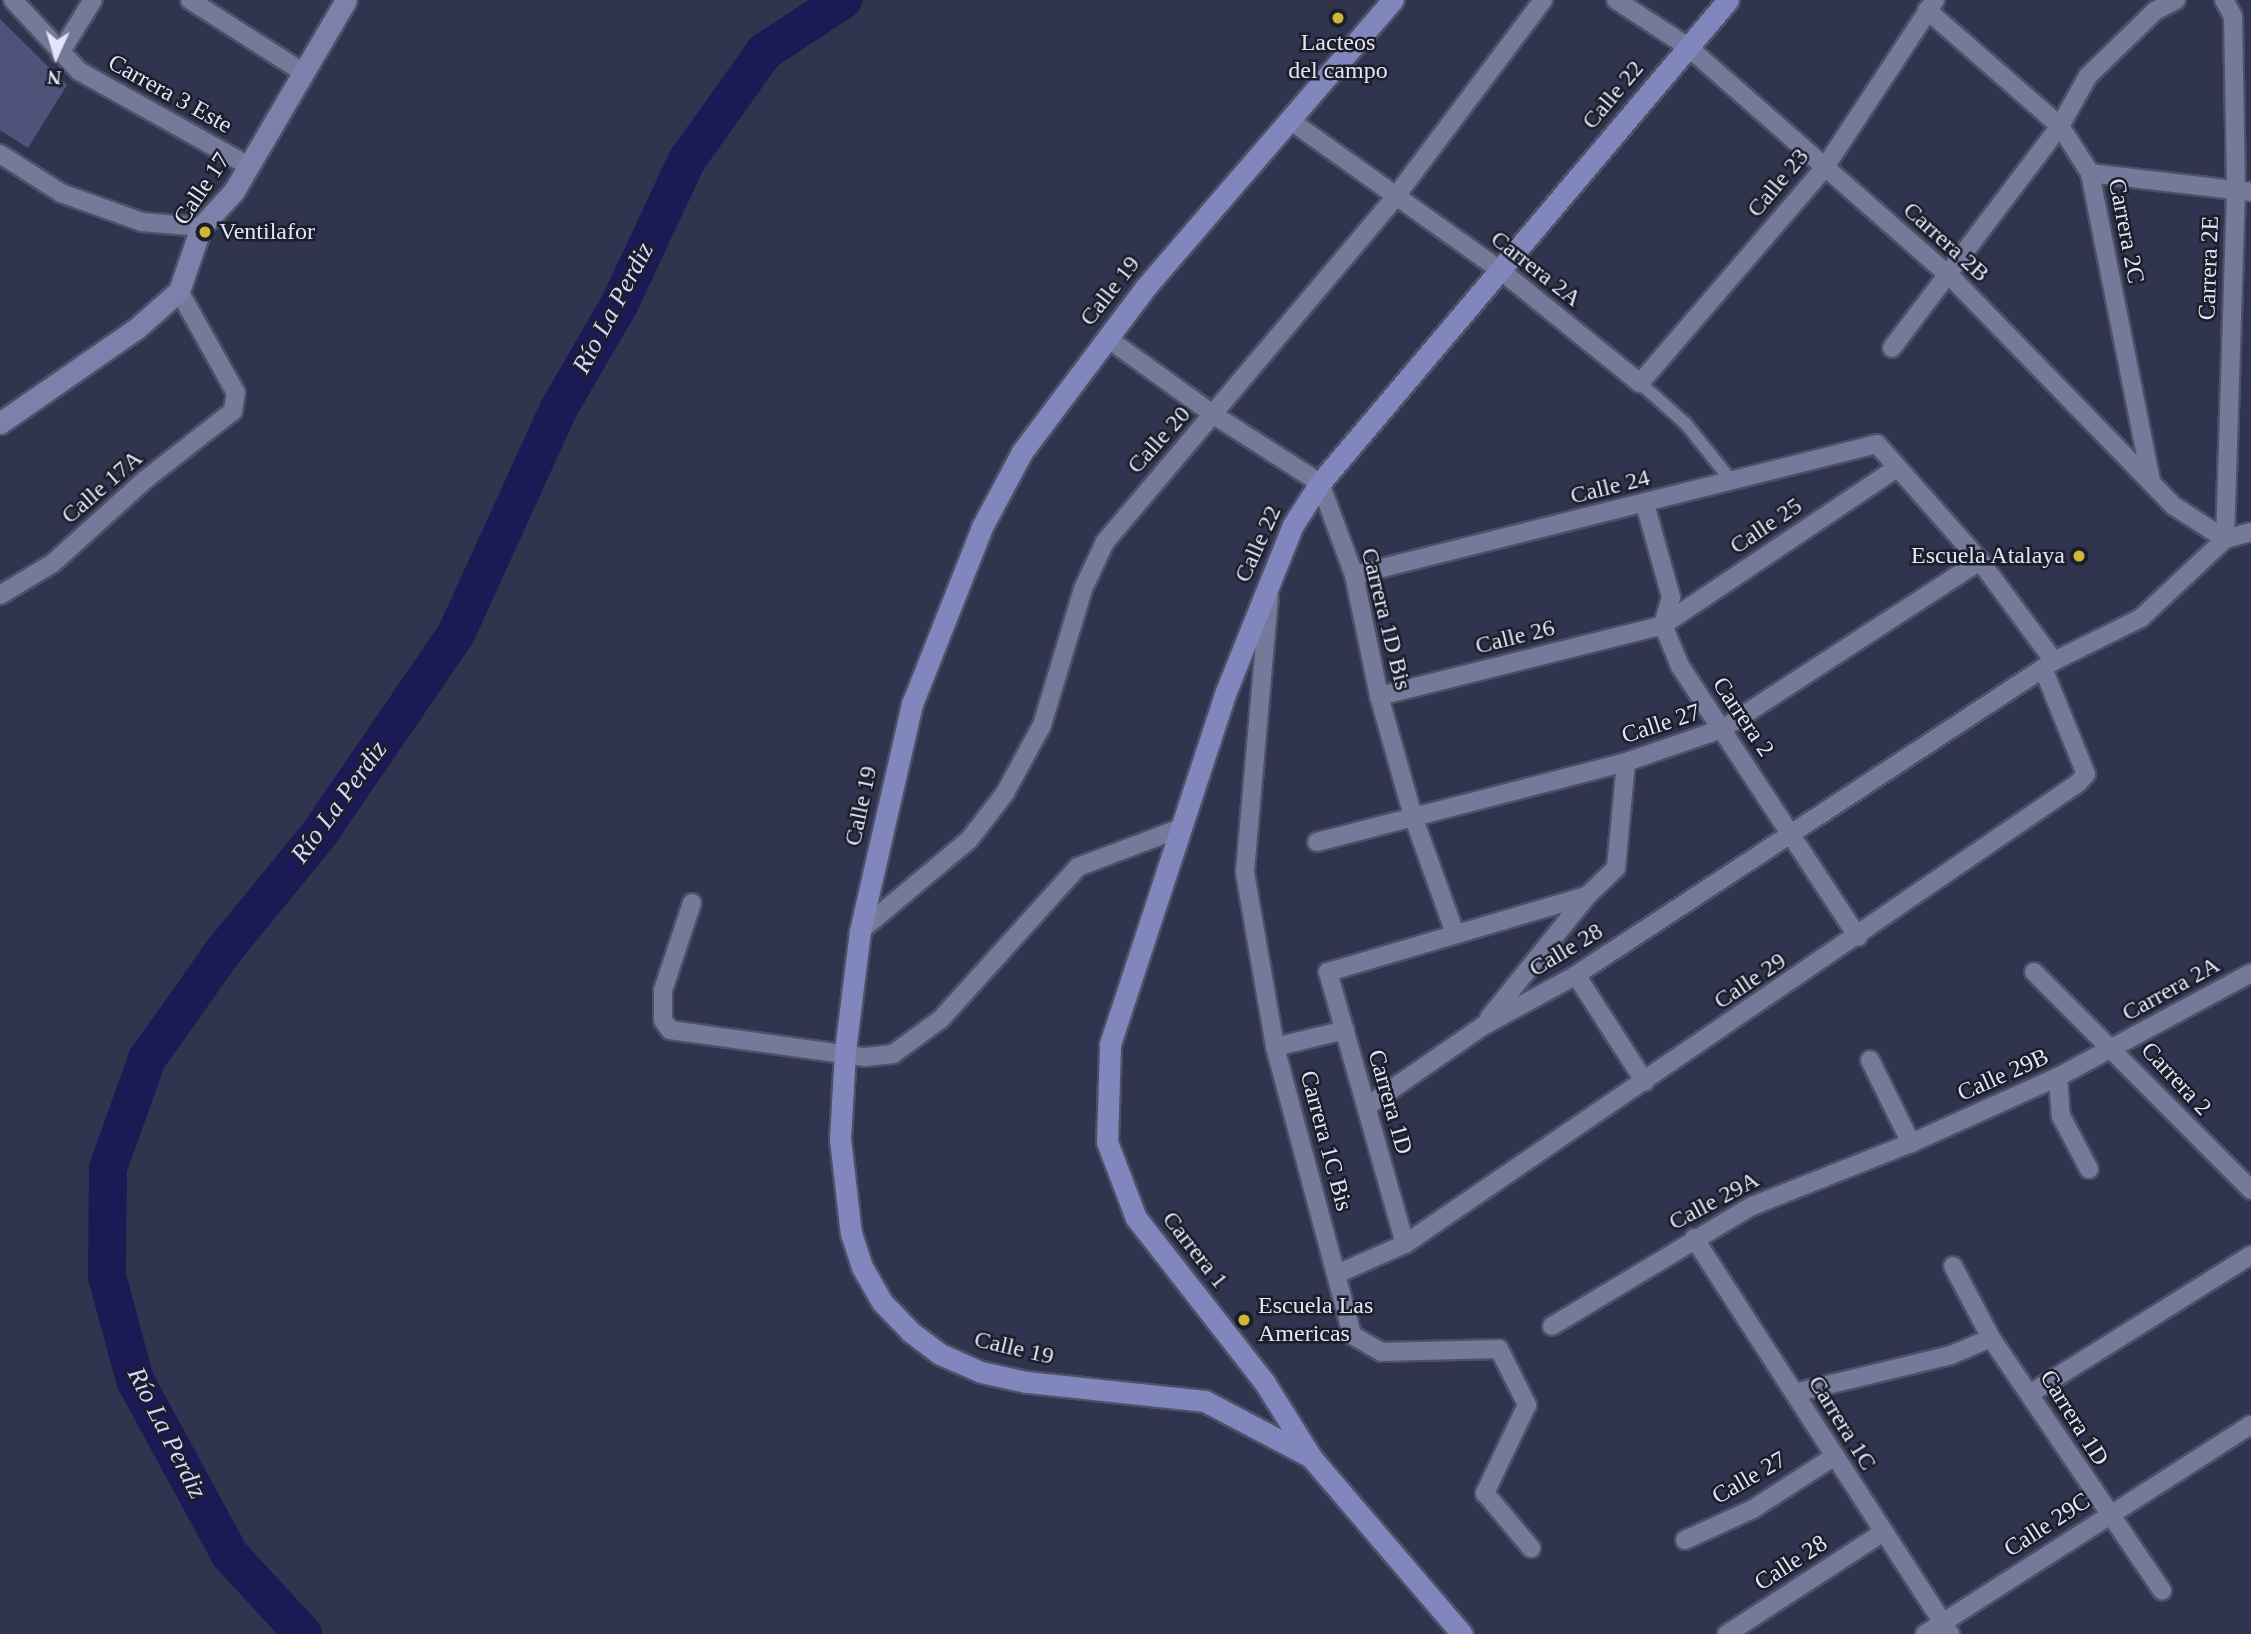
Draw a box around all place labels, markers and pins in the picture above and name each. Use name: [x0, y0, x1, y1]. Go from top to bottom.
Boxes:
marker: Lacteos del campo: [1330, 10, 1346, 26]
place label: Lacteos del campo: [1288, 29, 1388, 85]
place label: Ventilafor: [219, 218, 315, 246]
marker: Ventilafor: [197, 224, 213, 240]
place label: Escuela Atalaya: [1910, 542, 2065, 570]
marker: Escuela Atalaya: [2071, 548, 2087, 564]
place label: Escuela Las Americas: [1258, 1292, 1373, 1348]
marker: Escuela Las Americas: [1236, 1312, 1252, 1328]

